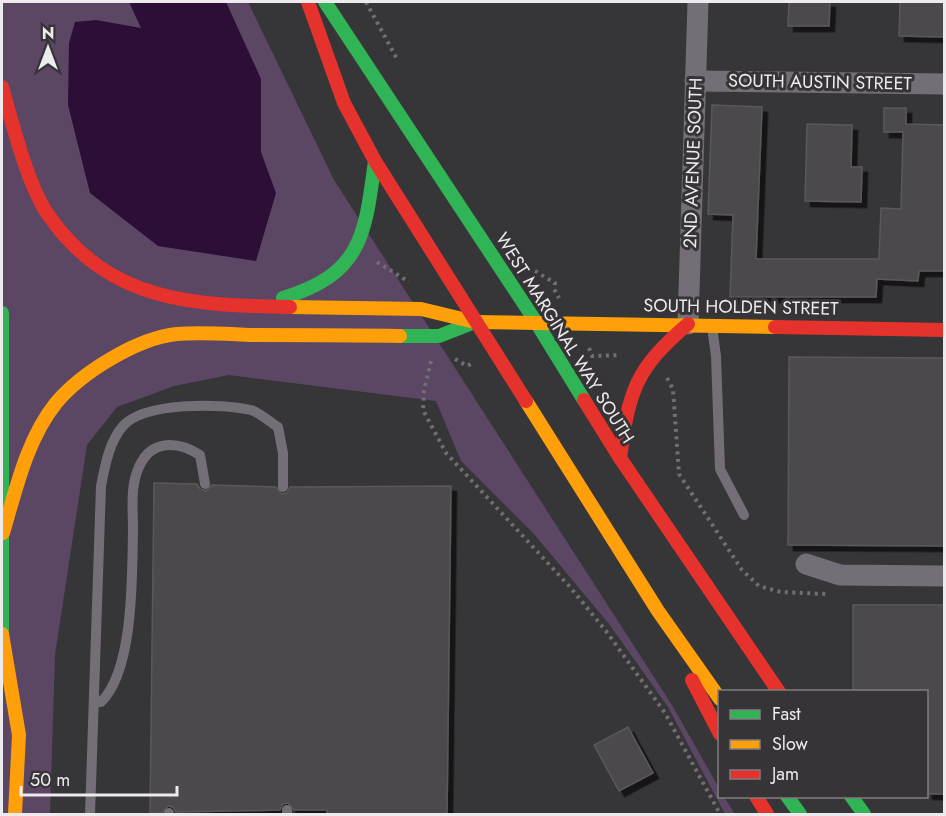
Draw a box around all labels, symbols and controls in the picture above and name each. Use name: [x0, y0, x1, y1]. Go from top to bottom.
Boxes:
north arrow: [18, 18, 78, 78]
text: N: [42, 22, 54, 45]
street label: SOUTH AUSTIN STREET: [728, 67, 913, 97]
street label: 2ND AVENUE SOUTH: [677, 77, 709, 249]
street label: WEST MARGINAL WAY SOUTH: [489, 228, 641, 448]
street label: SOUTH HOLDEN STREET: [643, 292, 839, 322]
legend: [718, 690, 928, 798]
text: Fast: [772, 701, 801, 727]
text: Slow: [772, 731, 809, 757]
scale bar: [21, 759, 177, 797]
text: Jam: [770, 761, 799, 787]
text: 50 m: [30, 767, 70, 793]

